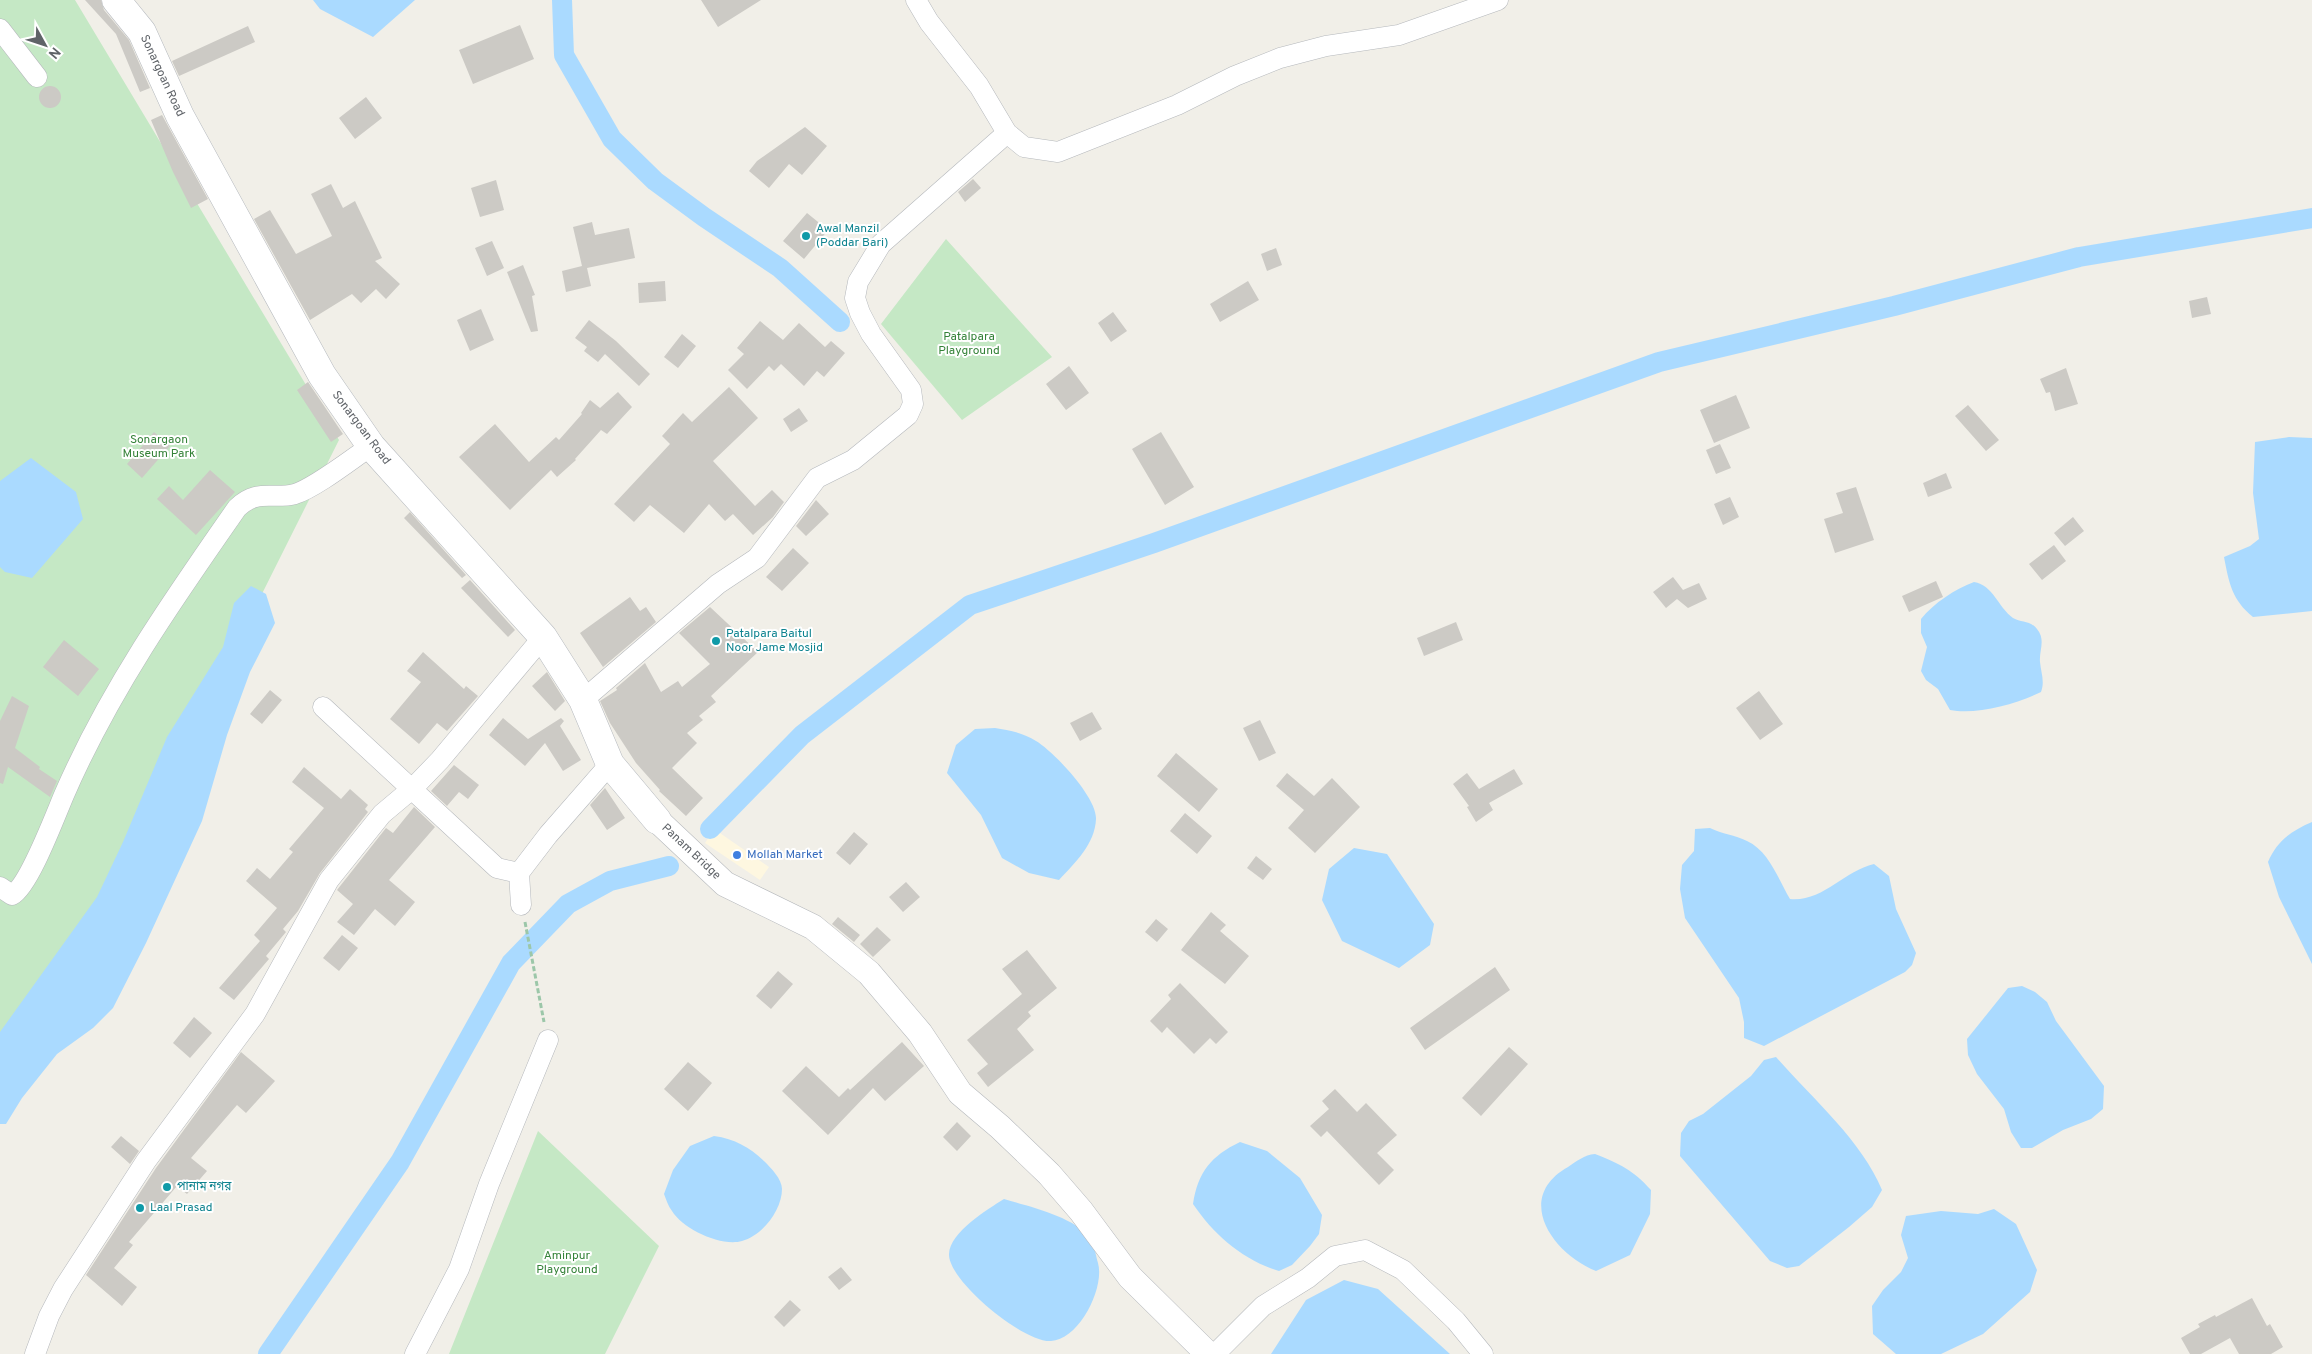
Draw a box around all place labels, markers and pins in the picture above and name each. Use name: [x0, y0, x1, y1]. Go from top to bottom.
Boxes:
place label: Awal Manzil (Poddar Bari): [816, 221, 888, 251]
marker: Awal Manzil (Poddar Bari): [800, 230, 812, 242]
place label: Patalpara Baitul Noor Jame Mosjid: [726, 626, 823, 656]
marker: Patalpara Baitul Noor Jame Mosjid: [710, 635, 722, 647]
place label: Mollah Market: [747, 847, 823, 863]
marker: Mollah Market: [731, 849, 743, 861]
place label: পানাম নগর: [177, 1179, 232, 1195]
marker: পানাম নগর: [161, 1181, 173, 1193]
place label: Laal Prasad: [150, 1200, 212, 1216]
marker: Laal Prasad: [134, 1202, 146, 1214]

